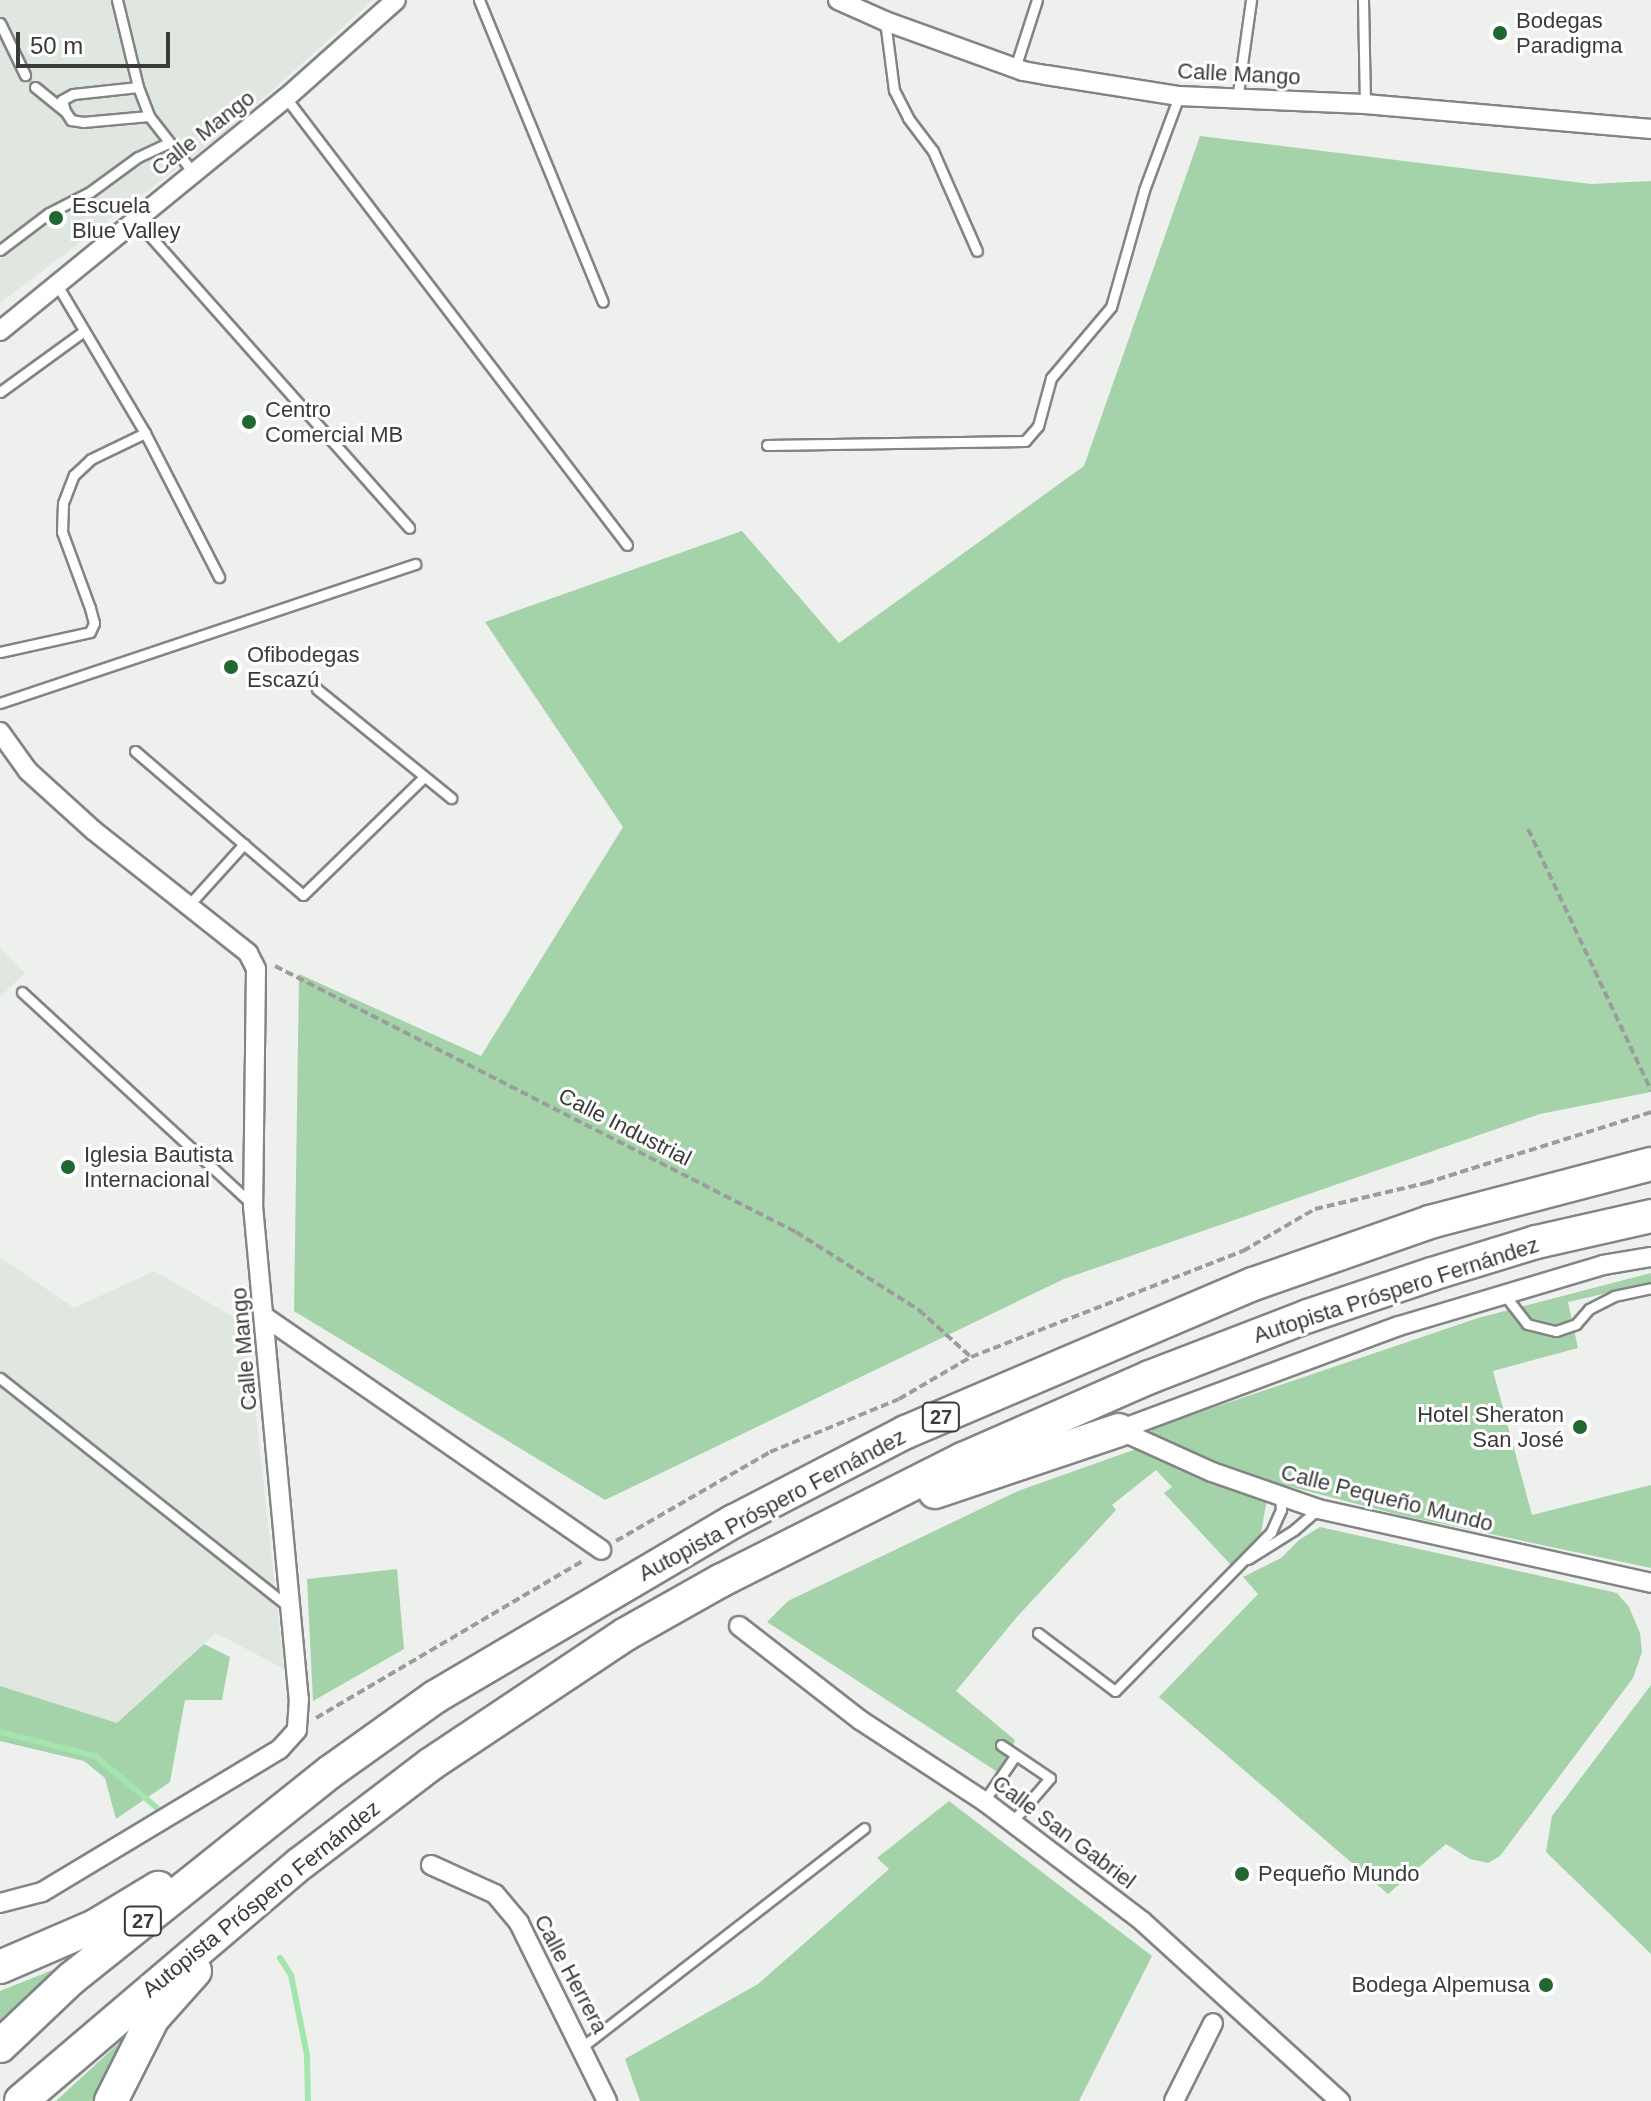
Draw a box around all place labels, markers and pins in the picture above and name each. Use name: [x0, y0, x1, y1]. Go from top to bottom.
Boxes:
place label: Bodegas Paradigma: [1516, 7, 1622, 58]
marker: Bodegas Paradigma: [1491, 24, 1509, 42]
place label: Escuela Blue Valley: [72, 192, 180, 244]
marker: Escuela Blue Valley: [47, 209, 65, 227]
place label: Centro Comercial MB: [265, 396, 403, 448]
marker: Centro Comercial MB: [240, 413, 258, 431]
place label: Ofibodegas Escazú: [247, 641, 360, 692]
marker: Ofibodegas Escazú: [222, 658, 240, 676]
place label: Iglesia Bautista Internacional: [84, 1141, 233, 1192]
marker: Iglesia Bautista Internacional: [59, 1158, 77, 1176]
place label: Hotel Sheraton San José: [1417, 1401, 1564, 1452]
marker: Hotel Sheraton San José: [1571, 1418, 1589, 1436]
place label: Pequeño Mundo: [1258, 1861, 1419, 1887]
marker: Pequeño Mundo: [1233, 1865, 1251, 1883]
place label: Bodega Alpemusa: [1350, 1972, 1530, 1998]
marker: Bodega Alpemusa: [1537, 1976, 1555, 1994]

